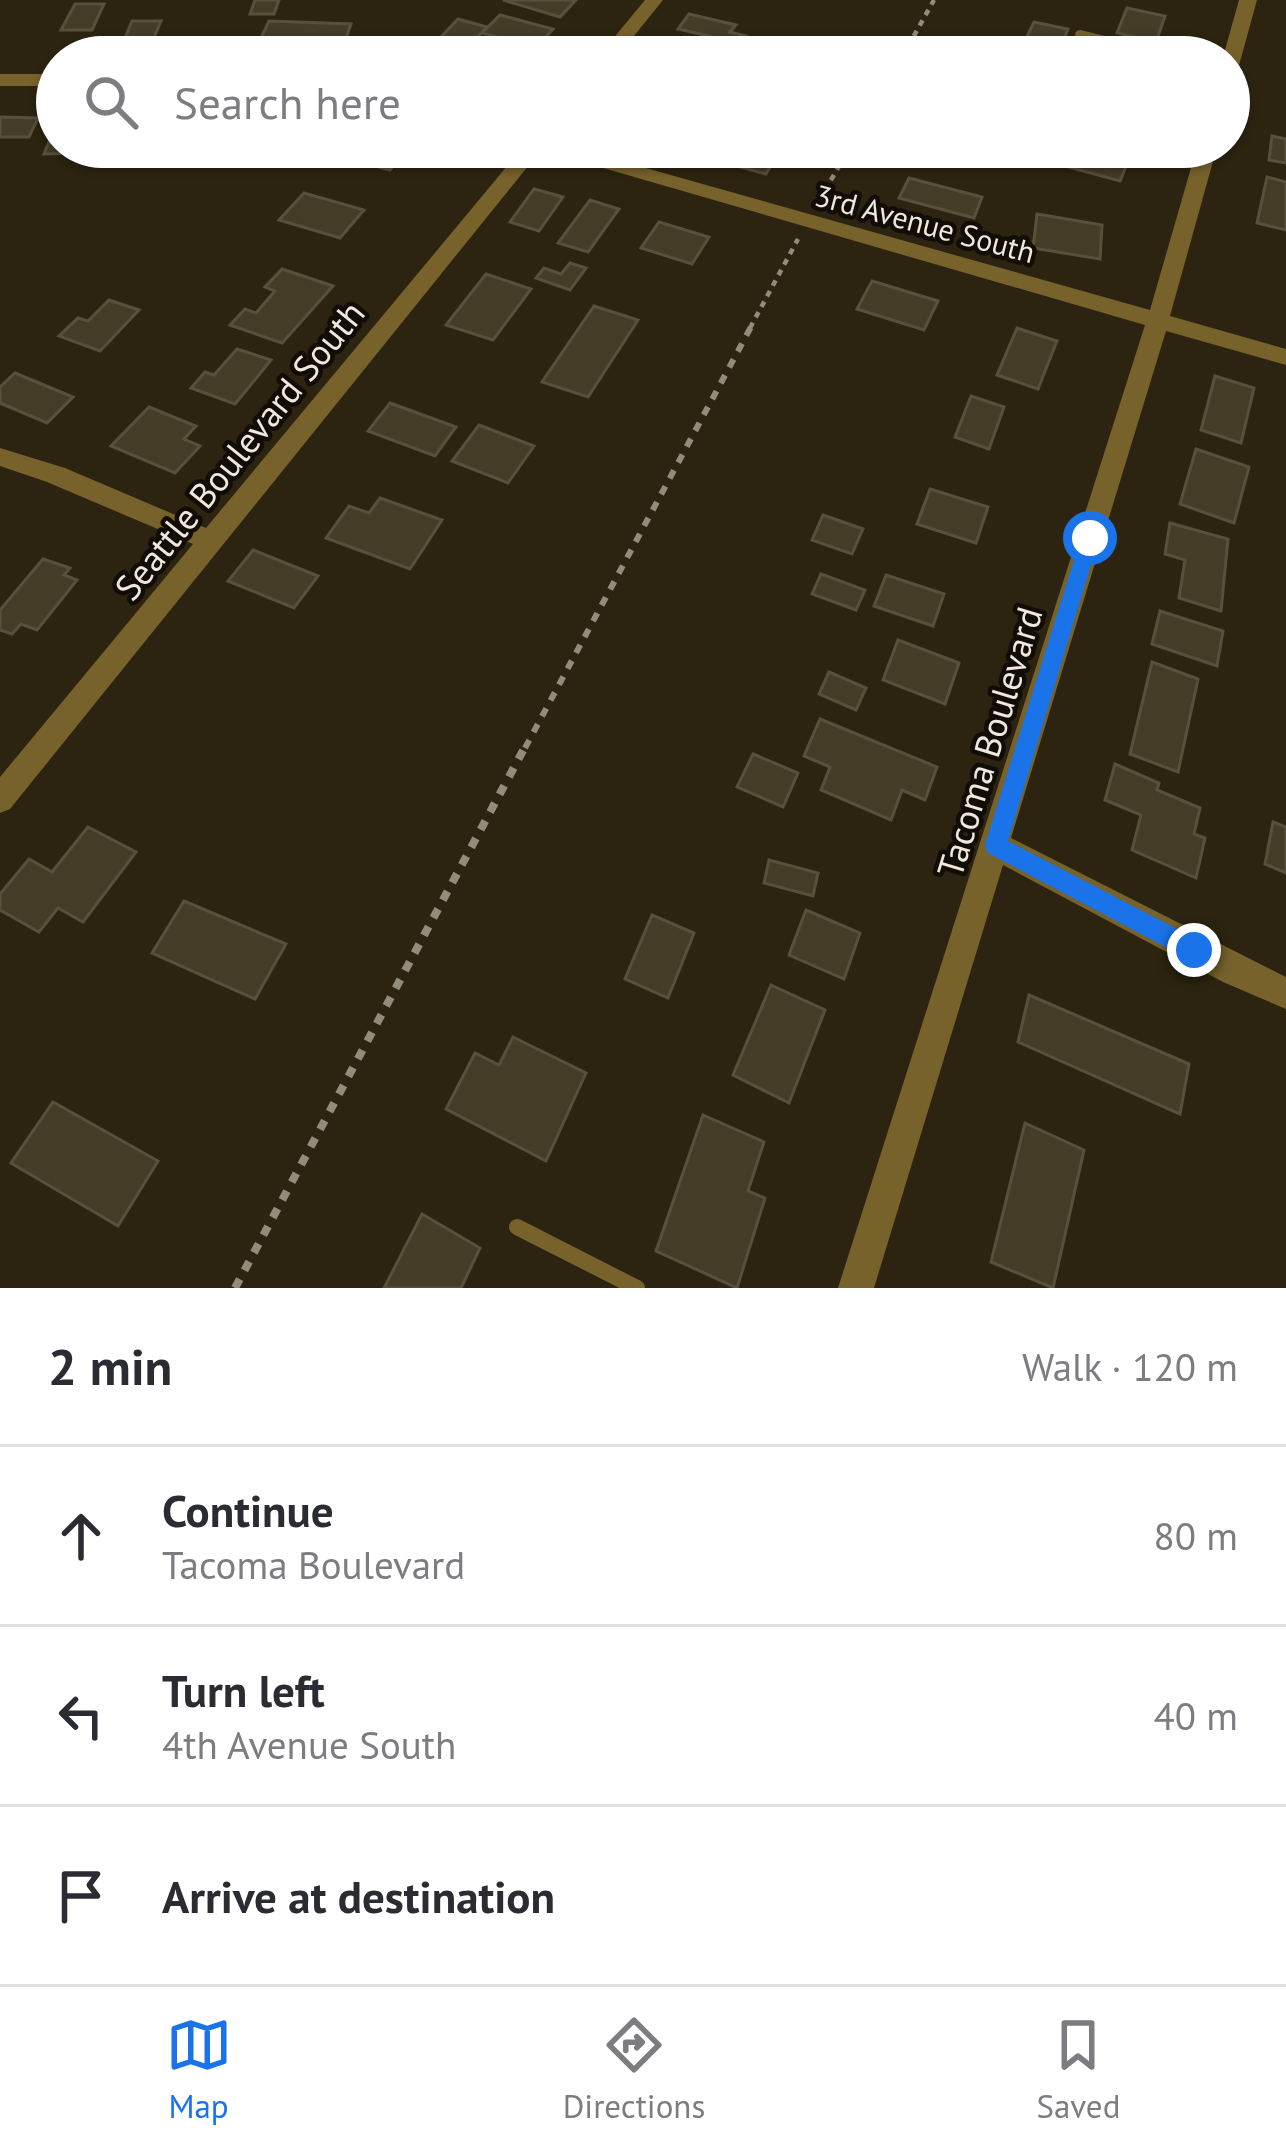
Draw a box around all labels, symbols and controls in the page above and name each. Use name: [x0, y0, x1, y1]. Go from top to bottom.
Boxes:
search box: [36, 36, 1250, 168]
icon: search: [78, 69, 144, 135]
text: Search here: [174, 73, 401, 131]
street label: 3rd Avenue South: [811, 175, 1039, 271]
street label: Seattle Boulevard South: [104, 291, 374, 609]
route start: [1063, 511, 1117, 565]
street label: Tacoma Boulevard: [926, 601, 1052, 883]
route end: [1167, 923, 1221, 977]
text: 2 min: [48, 1333, 172, 1399]
text: Walk · 120 m: [1022, 1341, 1238, 1392]
text: Continue: [162, 1481, 334, 1539]
icon: ahead: [48, 1503, 114, 1569]
text: 80 m: [1153, 1510, 1238, 1561]
text: Tacoma Boulevard: [162, 1539, 465, 1590]
text: Turn left: [162, 1661, 325, 1719]
icon: left: [48, 1683, 114, 1749]
text: 40 m: [1153, 1690, 1238, 1741]
text: 4th Avenue South: [162, 1719, 456, 1770]
icon: arrive: [48, 1863, 114, 1929]
text: Arrive at destination: [162, 1867, 555, 1925]
tab: Map: [166, 2012, 232, 2127]
tab: Directions: [563, 2012, 705, 2127]
tab: Saved: [1036, 2012, 1120, 2127]

